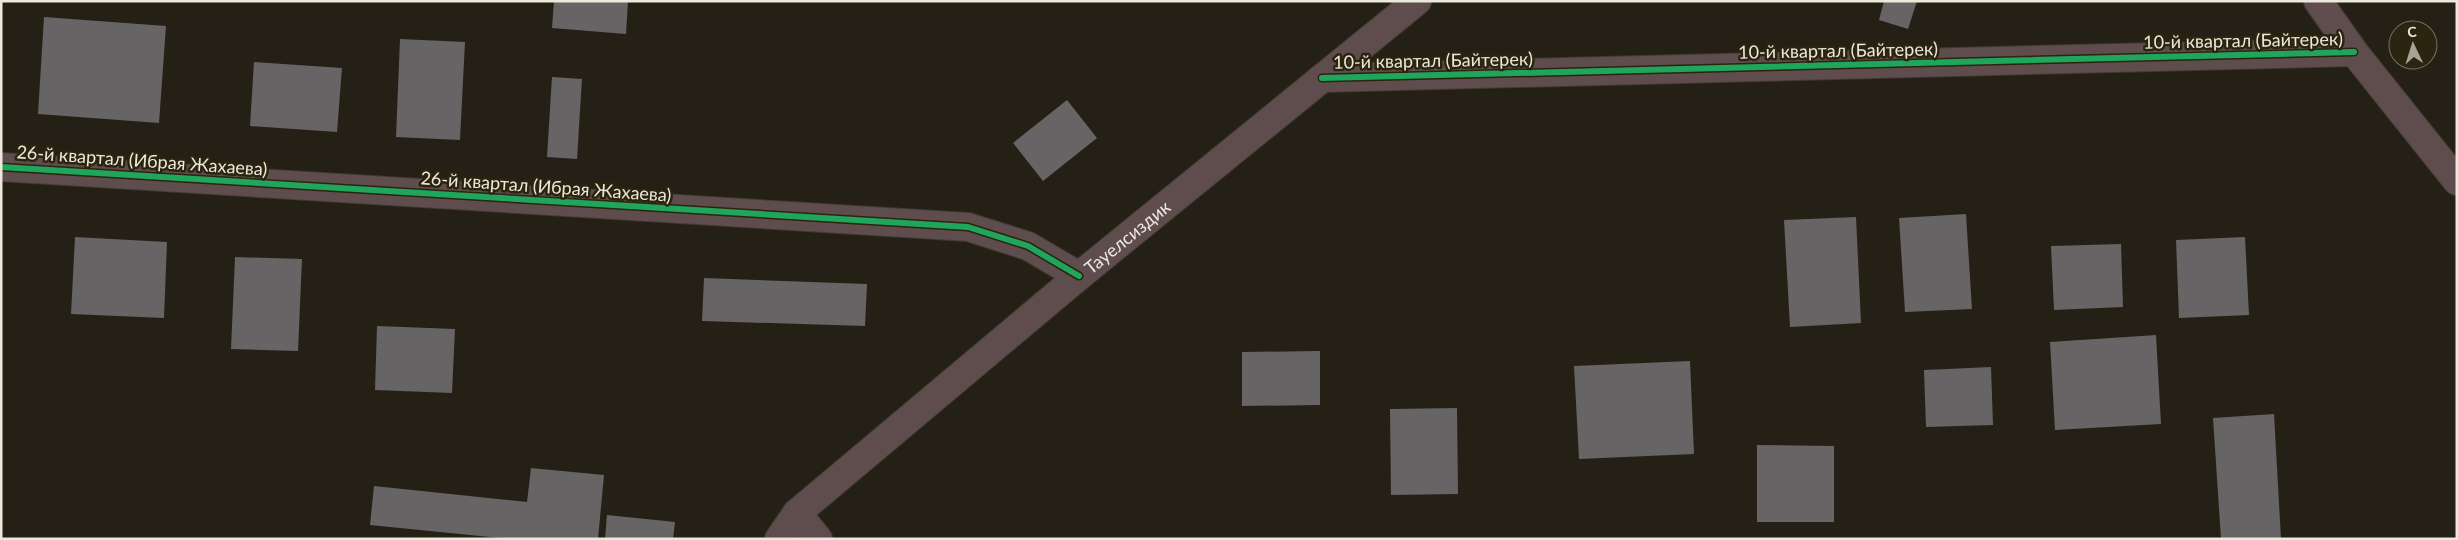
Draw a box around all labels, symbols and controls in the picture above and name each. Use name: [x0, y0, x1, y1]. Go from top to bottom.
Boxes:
north arrow: [2388, 20, 2438, 70]
text: С: [2407, 23, 2418, 40]
street label: 10-й квартал (Байтерек): [2143, 27, 2343, 53]
street label: 10-й квартал (Байтерек): [1738, 37, 1938, 63]
street label: 10-й квартал (Байтерек): [1333, 47, 1533, 73]
street label: 26-й квартал (Ибрая Жахаева): [16, 140, 268, 180]
street label: 26-й квартал (Ибрая Жахаева): [420, 166, 672, 206]
street label: Тауелсиздик: [1080, 195, 1175, 278]

